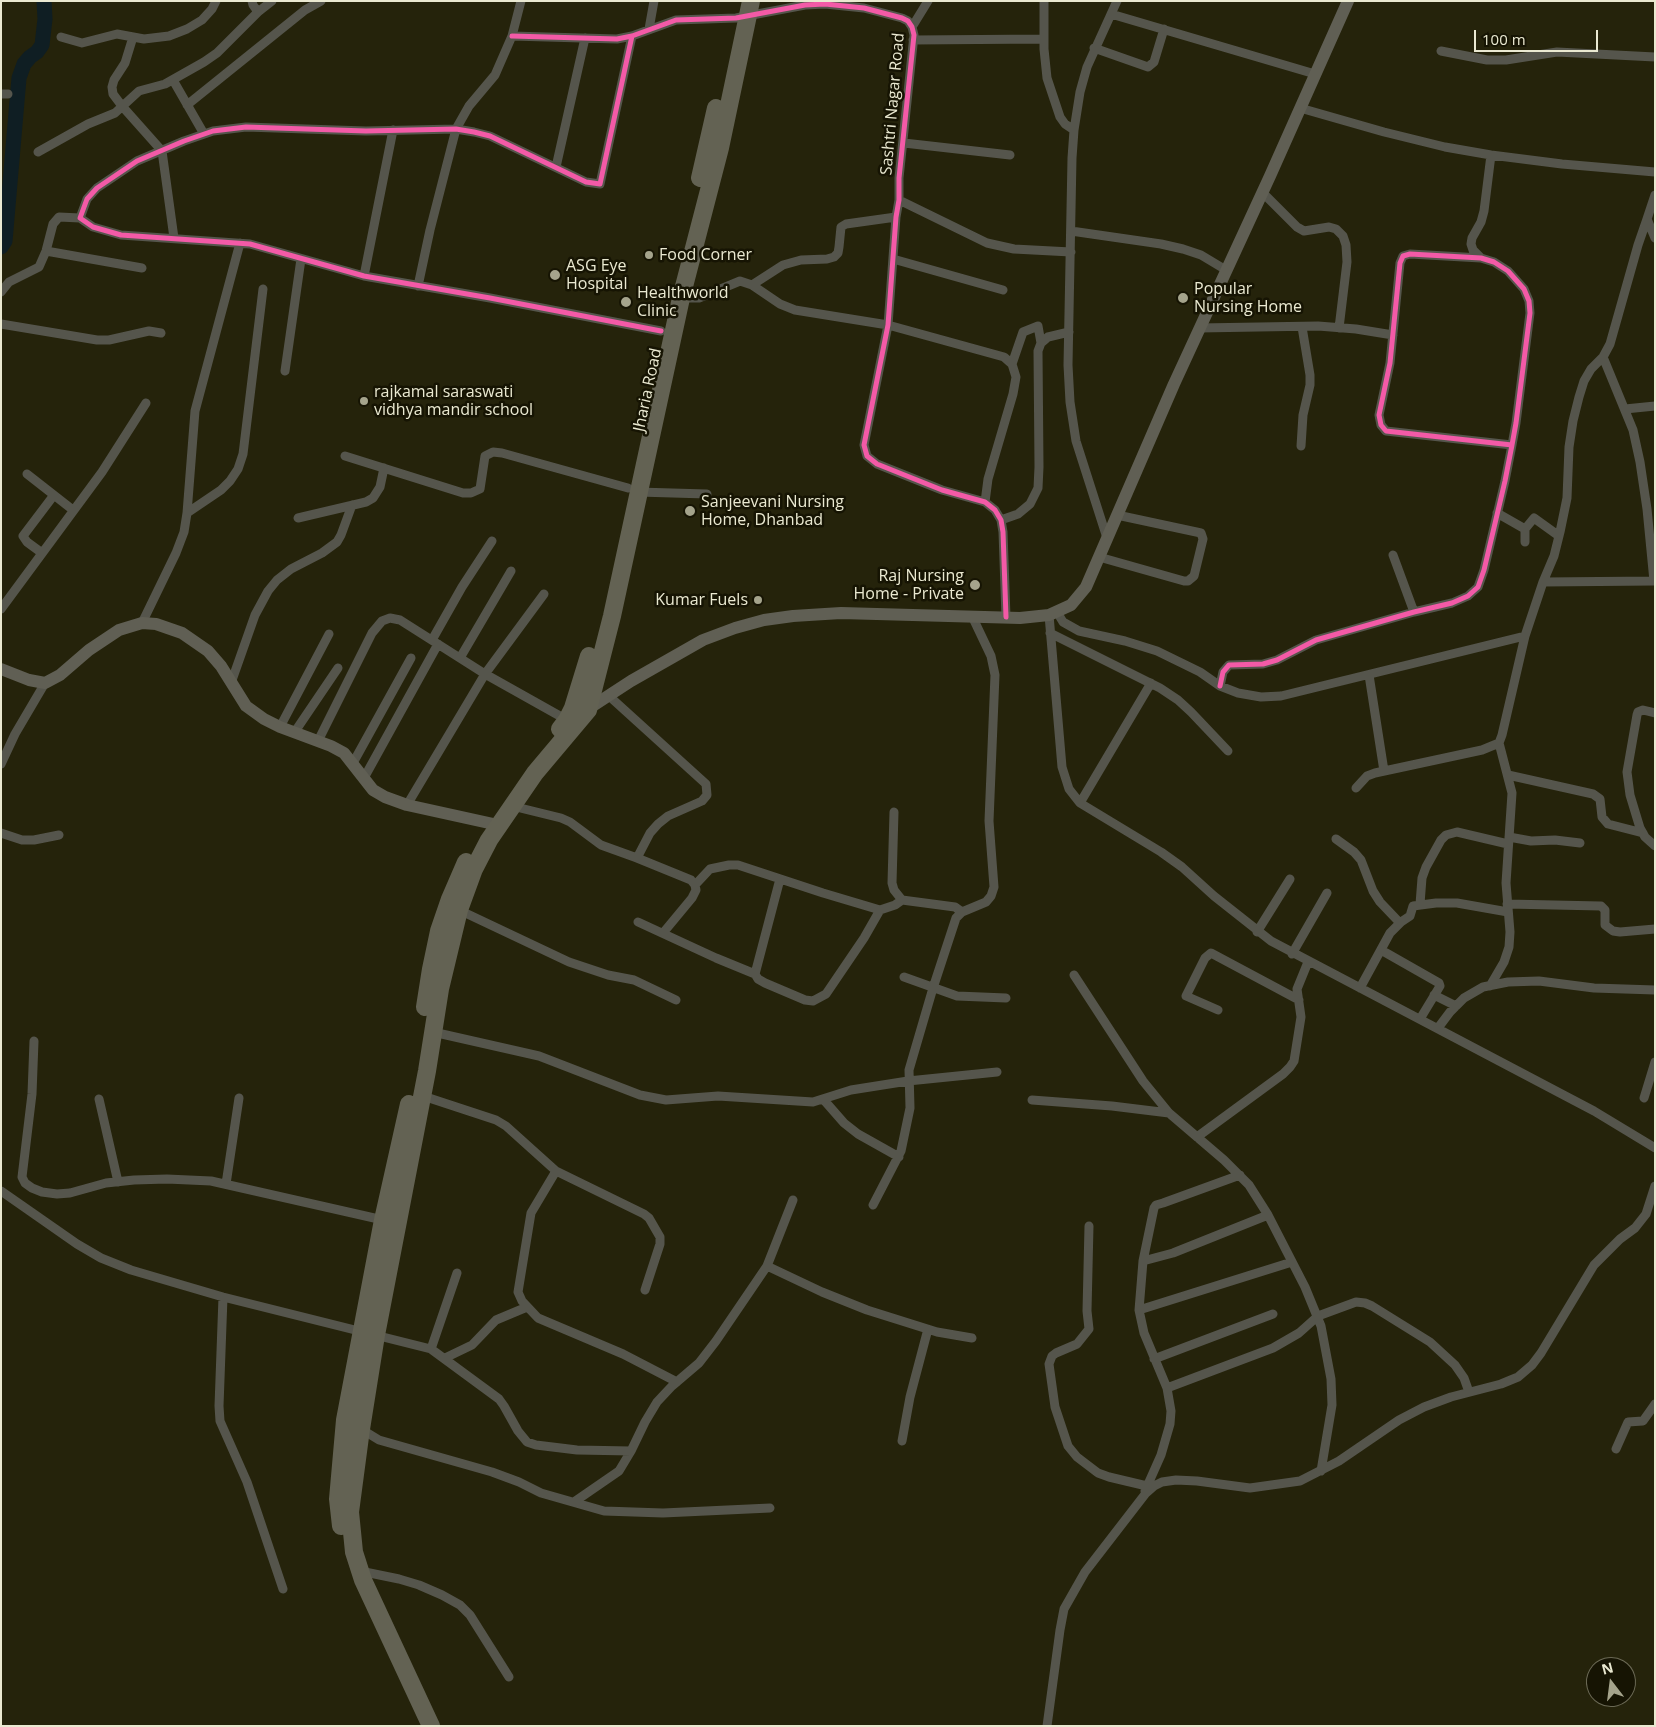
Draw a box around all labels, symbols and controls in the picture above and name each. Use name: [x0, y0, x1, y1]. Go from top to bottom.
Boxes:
scale bar: [1476, 20, 1600, 52]
text: 100 m: [1482, 29, 1526, 49]
street label: Sashtri Nagar Road: [877, 32, 909, 176]
place label: Food Corner: [659, 245, 752, 265]
marker: Food Corner: [643, 249, 655, 261]
place label: ASG Eye Hospital: [566, 256, 628, 294]
marker: ASG Eye Hospital: [548, 268, 562, 282]
place label: Popular Nursing Home: [1194, 279, 1302, 317]
place label: Healthworld Clinic: [637, 283, 729, 321]
marker: Popular Nursing Home: [1176, 291, 1190, 305]
marker: Healthworld Clinic: [619, 295, 633, 309]
street label: Jharia Road: [630, 347, 666, 433]
place label: rajkamal saraswati vidhya mandir school: [374, 382, 533, 420]
marker: rajkamal saraswati vidhya mandir school: [358, 395, 370, 407]
place label: Sanjeevani Nursing Home, Dhanbad: [701, 492, 844, 530]
marker: Sanjeevani Nursing Home, Dhanbad: [683, 504, 697, 518]
place label: Raj Nursing Home - Private: [854, 566, 964, 604]
marker: Raj Nursing Home - Private: [968, 578, 982, 592]
place label: Kumar Fuels: [655, 590, 748, 610]
marker: Kumar Fuels: [752, 594, 764, 606]
north arrow: [1586, 1657, 1636, 1707]
text: N: [1599, 1657, 1615, 1679]

